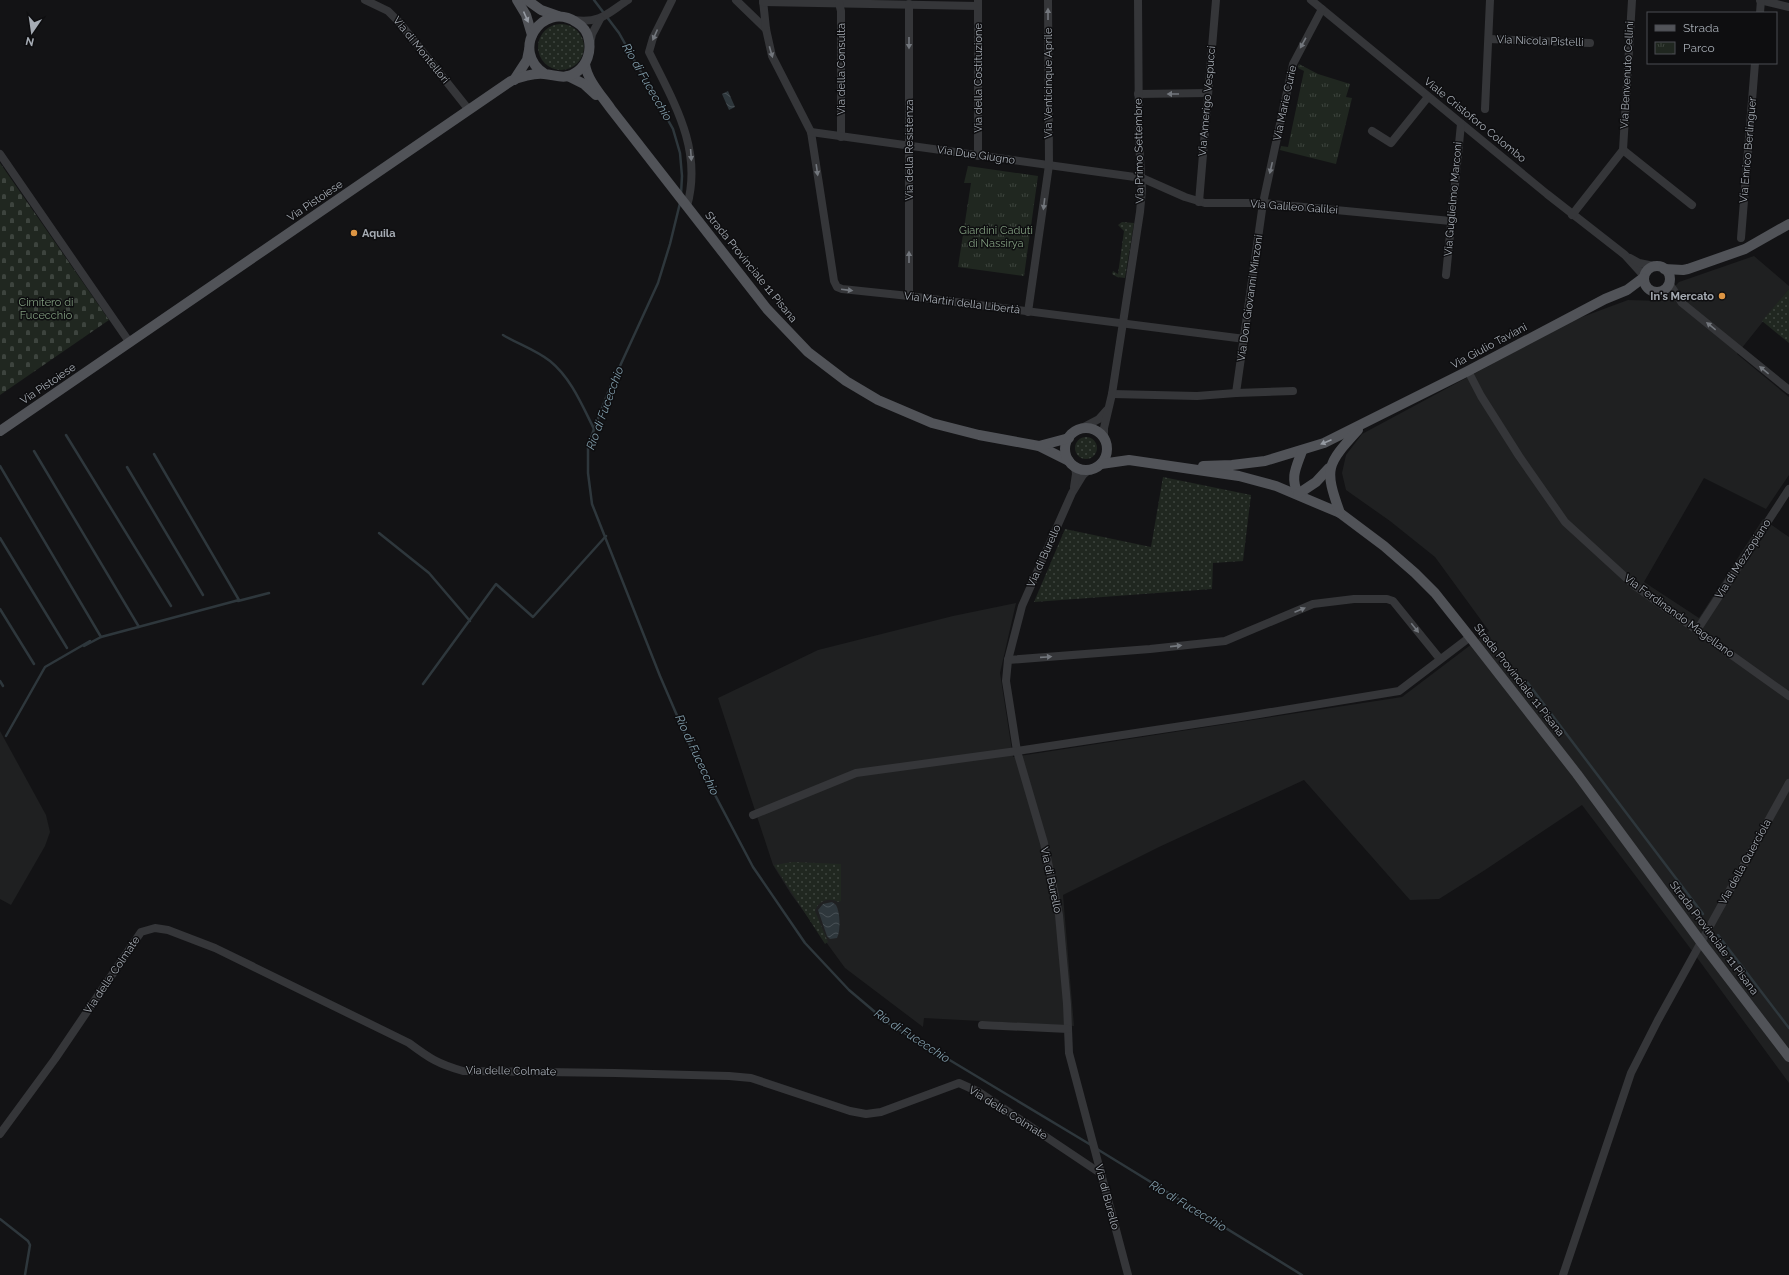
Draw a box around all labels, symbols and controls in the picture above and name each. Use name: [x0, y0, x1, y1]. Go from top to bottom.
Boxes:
one-way arrow: [1045, 7, 1051, 20]
one-way arrow: [523, 11, 529, 22]
north arrow: [12, 12, 52, 52]
legend: [1647, 12, 1777, 64]
street label: Via di Montellori: [390, 14, 452, 86]
street label: Via Benvenuto Cellini: [1618, 21, 1636, 129]
text: Strada: [1683, 21, 1719, 35]
street label: Via della Consulta: [835, 23, 848, 115]
street label: Via della Costituzione: [972, 23, 985, 133]
street label: Via Venticinque Aprile: [1042, 27, 1055, 138]
one-way arrow: [652, 29, 658, 41]
street label: Via Nicola Pistelli: [1496, 33, 1584, 49]
text: N: [24, 34, 35, 49]
one-way arrow: [906, 37, 912, 50]
one-way arrow: [1300, 37, 1307, 49]
water label: Rio di Fucecchio: [619, 41, 675, 123]
text: Parco: [1683, 41, 1715, 55]
street label: Via Amerigo Vespucci: [1196, 45, 1218, 157]
one-way arrow: [768, 46, 774, 58]
street label: Via Marie Curie: [1271, 64, 1299, 142]
street label: Viale Cristoforo Colombo: [1421, 75, 1529, 165]
one-way arrow: [1166, 91, 1179, 97]
street label: Via Enrico Berlinguer: [1737, 96, 1759, 204]
street label: Via Primo Settembre: [1132, 98, 1146, 204]
street label: Via della Resistenza: [903, 99, 916, 201]
street label: Via Guglielmo Marconi: [1442, 141, 1464, 257]
street label: Via Due Giugno: [936, 143, 1016, 167]
one-way arrow: [687, 149, 694, 161]
one-way arrow: [1267, 162, 1273, 174]
one-way arrow: [814, 164, 820, 176]
street label: Via Pistoiese: [285, 177, 346, 224]
street label: Via Galileo Galilei: [1250, 197, 1338, 217]
one-way arrow: [1041, 198, 1047, 210]
street label: Strada Provinciale 11 Pisana: [702, 209, 800, 325]
park label: Giardini Caduti di Nassirya: [959, 224, 1033, 250]
place label: Aquila: [362, 227, 396, 240]
marker: Aquila: [349, 228, 359, 238]
street label: Via Don Giovanni Minzoni: [1235, 234, 1265, 362]
one-way arrow: [906, 250, 912, 263]
one-way arrow: [841, 287, 853, 293]
street label: Via Martiri della Libertà: [903, 289, 1021, 317]
place label: In's Mercato: [1650, 290, 1714, 303]
marker: In's Mercato: [1717, 291, 1727, 301]
park label: Cimitero di Fucecchio: [19, 296, 73, 322]
street label: Via Giulio Taviani: [1449, 320, 1529, 372]
one-way arrow: [1705, 322, 1716, 331]
street label: Via Pistoiese: [18, 360, 79, 407]
water label: Rio di Fucecchio: [583, 364, 627, 451]
one-way arrow: [1759, 366, 1769, 374]
one-way arrow: [1321, 439, 1332, 445]
street label: Via di Mezzopiano: [1712, 516, 1774, 601]
street label: Via di Burello: [1024, 522, 1064, 589]
street label: Via Ferdinando Magellano: [1621, 572, 1737, 661]
one-way arrow: [1294, 607, 1305, 613]
street label: Strada Provinciale 11 Pisana: [1471, 621, 1567, 739]
one-way arrow: [1410, 623, 1419, 633]
one-way arrow: [1170, 643, 1182, 650]
one-way arrow: [1040, 654, 1053, 661]
water label: Rio di Fucecchio: [672, 712, 722, 798]
street label: Via della Querciola: [1716, 817, 1774, 907]
street label: Via di Burello: [1038, 846, 1064, 915]
street label: Strada Provinciale 11 Pisana: [1667, 879, 1761, 997]
street label: Via delle Colmate: [81, 933, 143, 1016]
water label: Rio di Fucecchio: [872, 1006, 953, 1066]
street label: Via delle Colmate: [466, 1064, 557, 1078]
street label: Via delle Colmate: [966, 1084, 1050, 1143]
street label: Via di Burello: [1092, 1163, 1122, 1232]
water label: Rio di Fucecchio: [1147, 1177, 1229, 1235]

